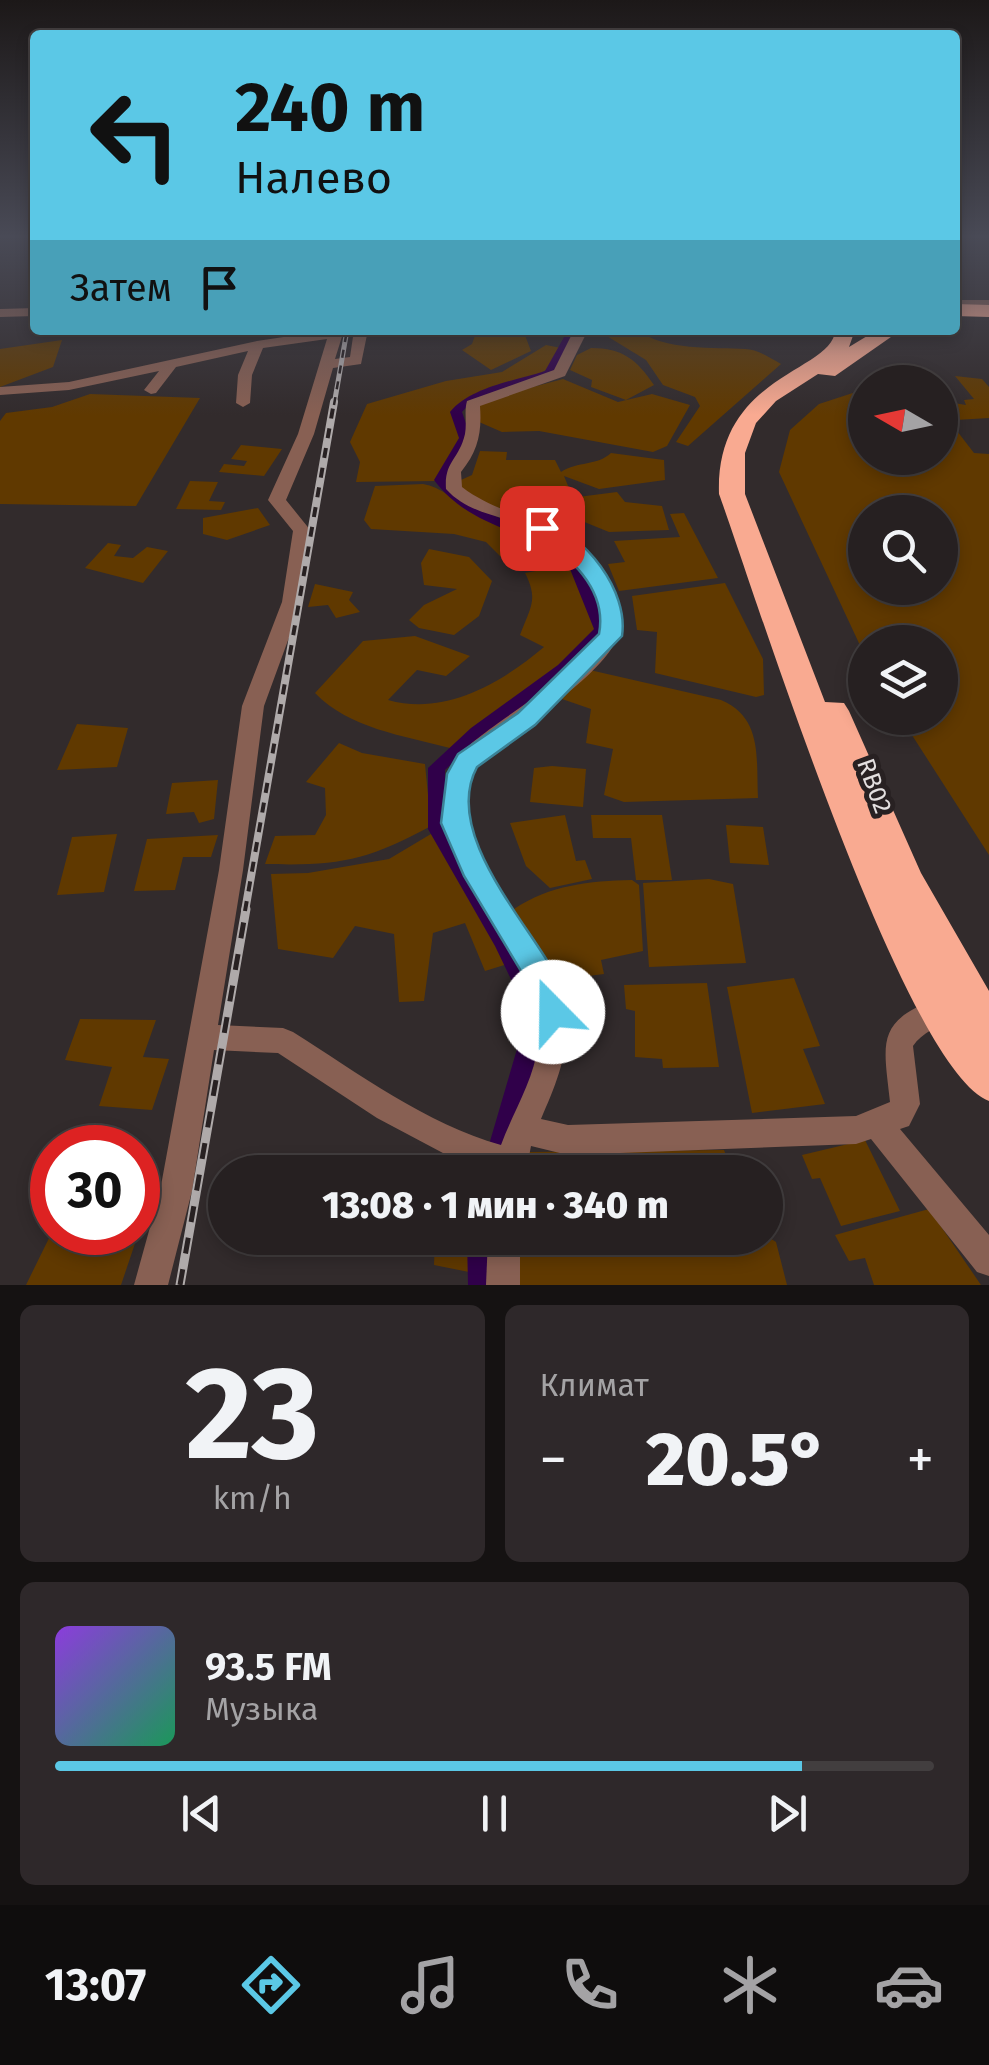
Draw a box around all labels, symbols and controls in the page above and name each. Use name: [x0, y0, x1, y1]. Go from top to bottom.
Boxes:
text: 240 m: [235, 66, 425, 150]
icon: left: [70, 70, 200, 200]
text: Налево: [235, 151, 392, 205]
icon: arrive: [192, 260, 247, 315]
text: Затем: [70, 265, 172, 311]
north arrow: [848, 365, 958, 475]
map controls: [848, 365, 958, 735]
pin: [500, 486, 585, 571]
button: search: [848, 495, 958, 605]
icon: arrive: [515, 501, 570, 556]
button: layers: [848, 625, 958, 735]
street label: RB02: [850, 754, 898, 818]
position arrow: [501, 960, 605, 1064]
speed limit sign: 30: [30, 1125, 160, 1255]
text: 13:08 · 1 мин · 340 m: [322, 1182, 669, 1228]
text: 23: [185, 1336, 319, 1492]
text: Климат: [540, 1366, 649, 1404]
text: 20.5°: [646, 1415, 828, 1505]
text: −: [540, 1427, 567, 1493]
text: +: [907, 1427, 934, 1493]
text: km/h: [213, 1479, 292, 1517]
text: 93.5 FM: [205, 1644, 332, 1690]
text: Музыка: [205, 1690, 318, 1728]
icon: previous: [174, 1786, 229, 1841]
icon: pause: [467, 1786, 522, 1841]
icon: next: [760, 1786, 815, 1841]
icon: directions: [236, 1950, 306, 2020]
icon: music: [395, 1950, 465, 2020]
icon: phone: [555, 1950, 625, 2020]
icon: climate: [715, 1950, 785, 2020]
icon: car: [874, 1950, 944, 2020]
text: 13:07: [45, 1958, 146, 2012]

